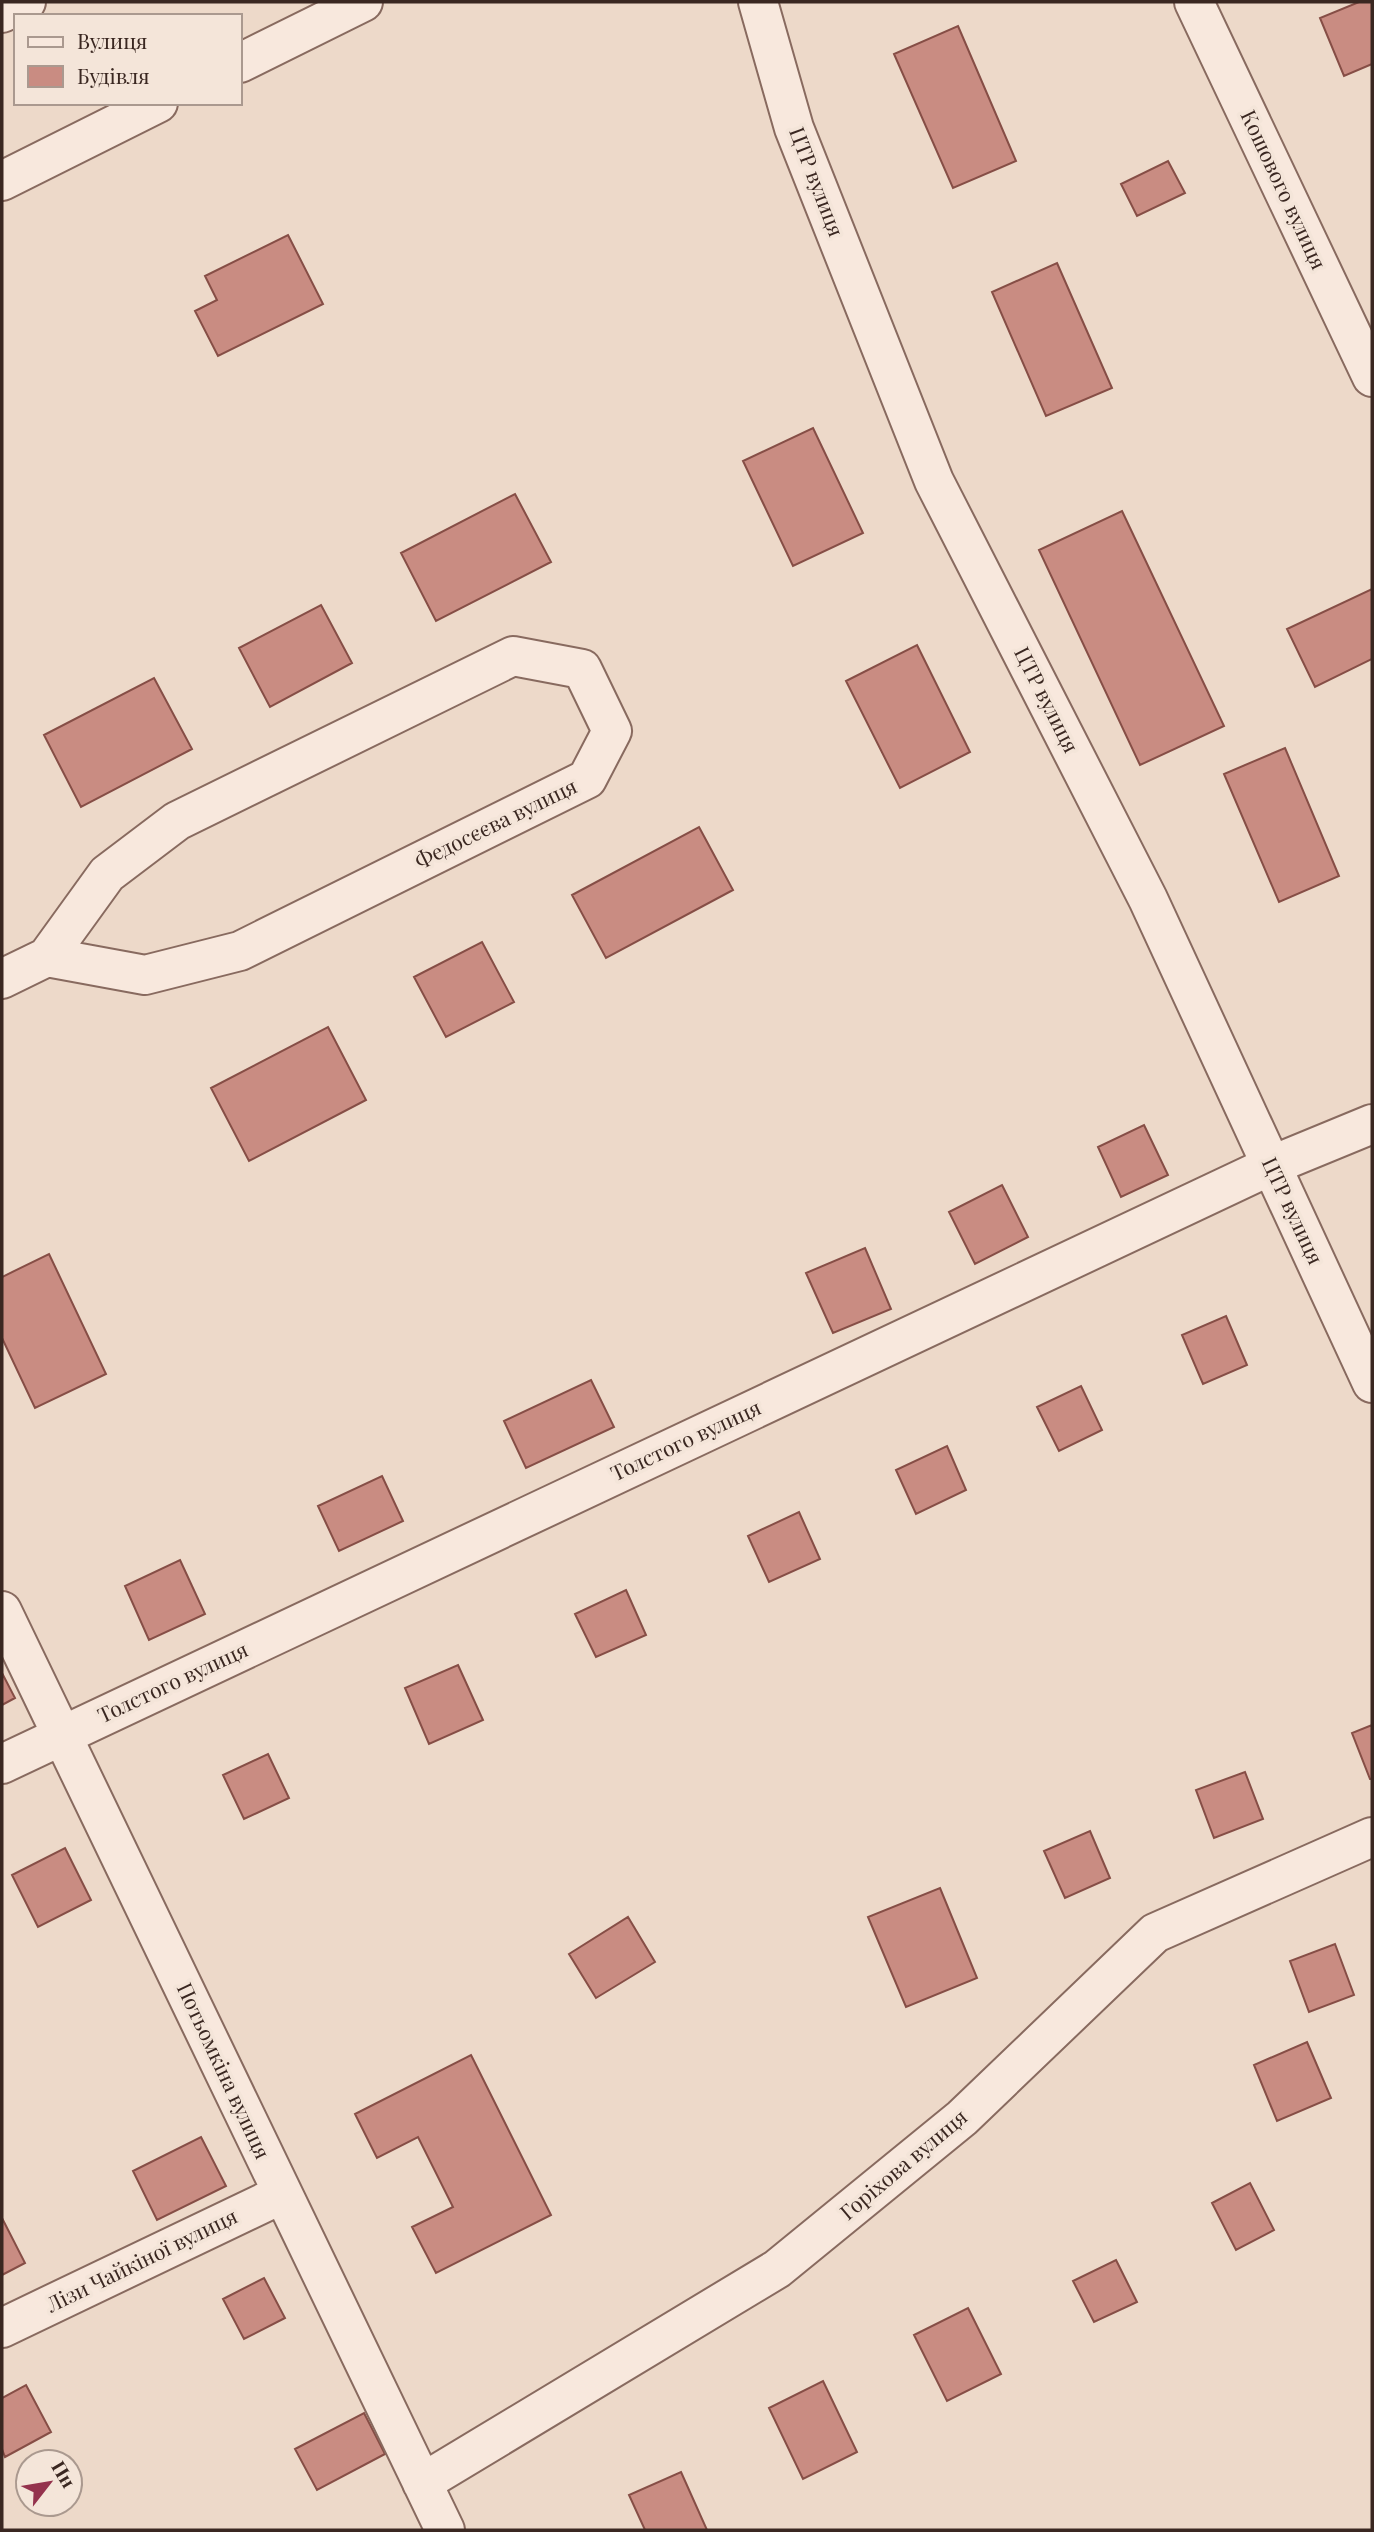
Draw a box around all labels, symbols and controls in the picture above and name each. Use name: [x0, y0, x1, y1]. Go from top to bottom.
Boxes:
legend: [14, 14, 242, 105]
text: Вулиця: [77, 26, 147, 54]
text: Будівля: [77, 61, 150, 89]
street label: Кошового вулиця: [1236, 105, 1334, 273]
street label: ЦТР вулиця: [784, 122, 852, 240]
street label: ЦТР вулиця: [1009, 641, 1086, 757]
street label: Федосєєва вулиця: [409, 771, 581, 874]
street label: ЦТР вулиця: [1257, 1152, 1331, 1268]
street label: Толстого вулиця: [606, 1392, 765, 1486]
street label: Толстого вулиця: [93, 1634, 252, 1728]
street label: Потьомкіна вулиця: [172, 1977, 278, 2163]
street label: Горіхова вулиця: [833, 2102, 972, 2225]
street label: Лізи Чайкіної вулиця: [40, 2201, 241, 2318]
north arrow: [14, 2448, 84, 2518]
text: Пн: [46, 2455, 83, 2492]

